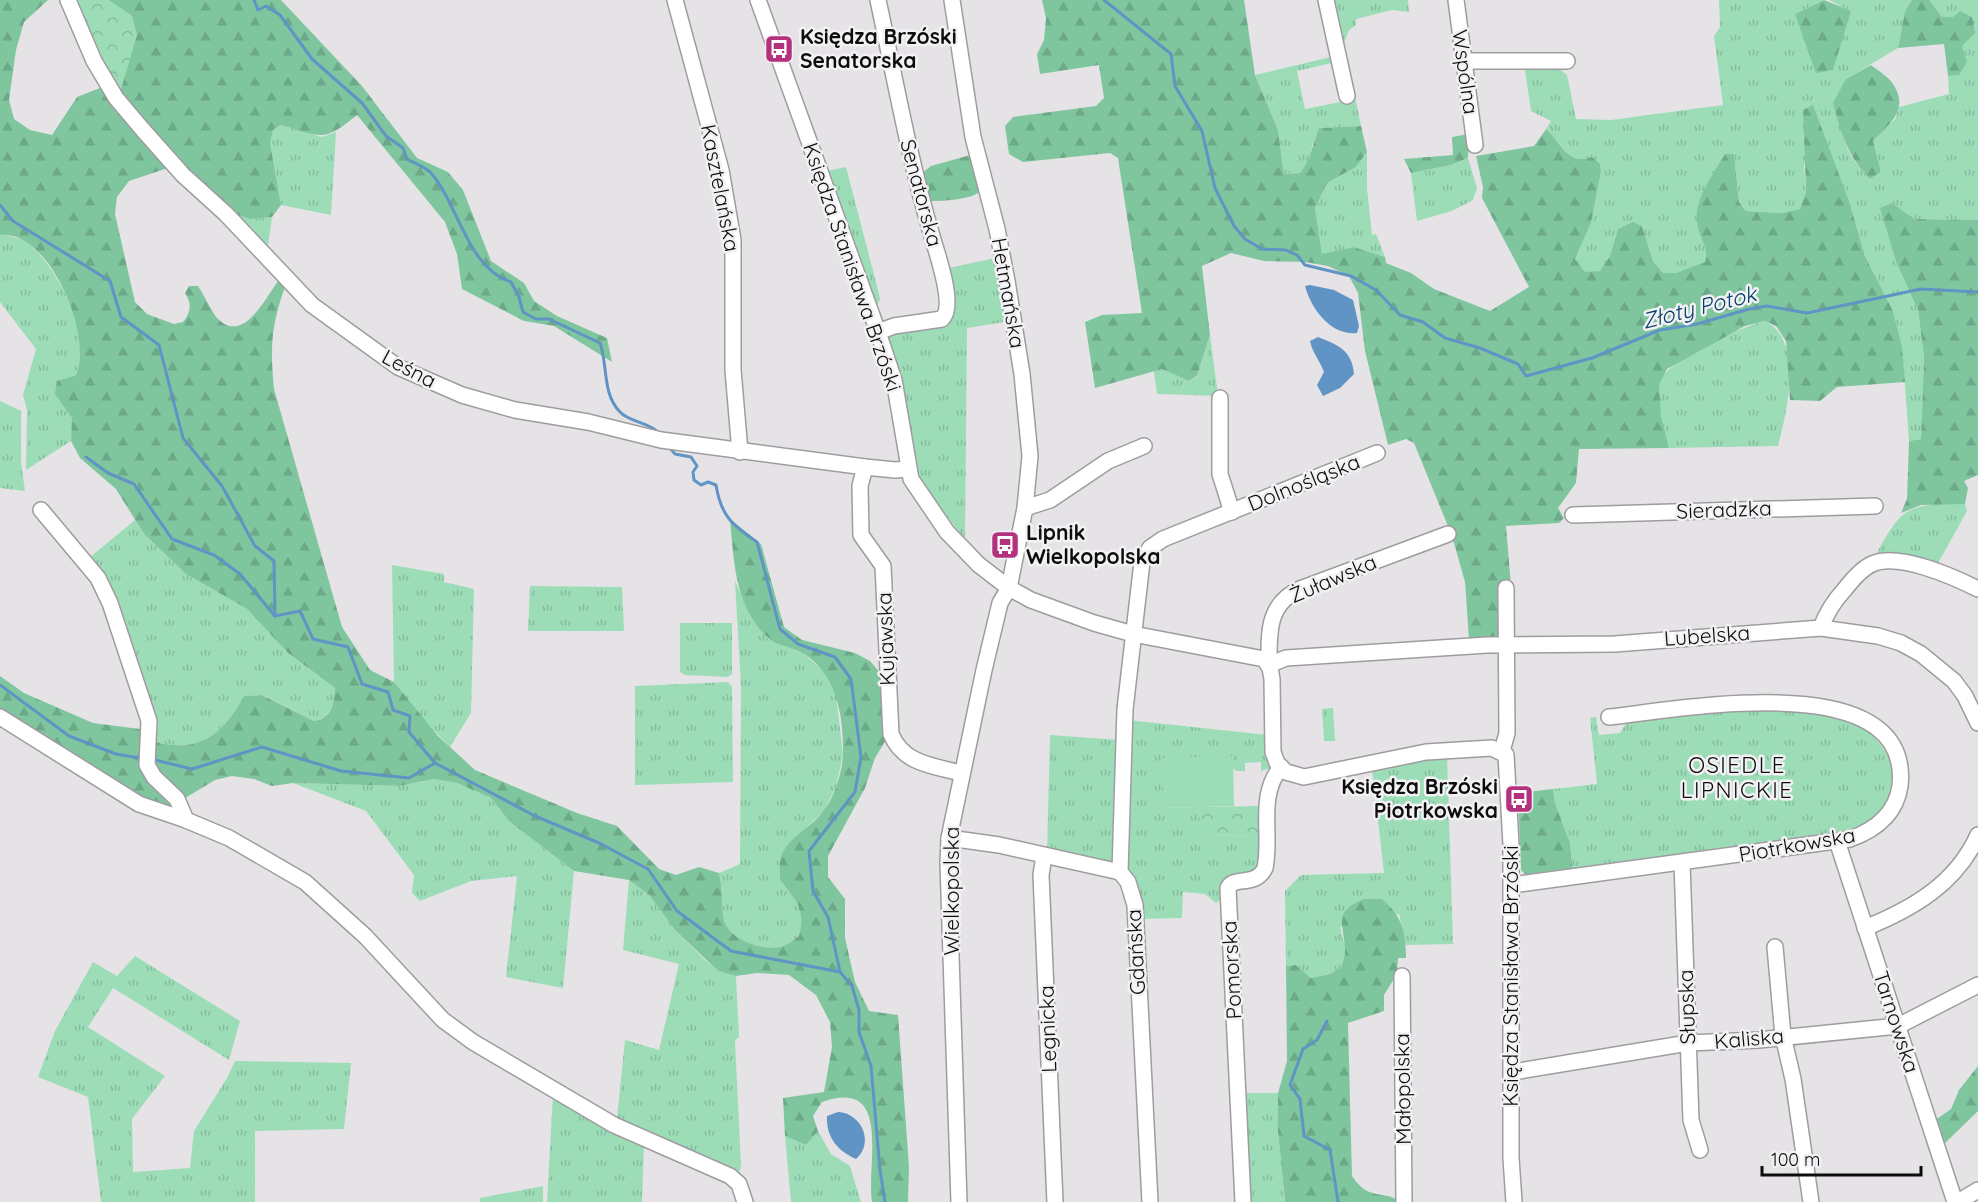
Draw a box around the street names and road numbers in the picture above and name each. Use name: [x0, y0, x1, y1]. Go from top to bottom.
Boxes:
street label: Wspólna: [1447, 28, 1485, 116]
street label: Kasztelańska: [696, 122, 746, 254]
street label: Senatorska: [895, 136, 949, 249]
street label: Księdza Stanisława Brzóski: [798, 139, 908, 395]
street label: Hetmańska: [986, 235, 1031, 350]
street label: Leśna: [378, 343, 441, 393]
street label: Dolnośląska: [1244, 448, 1364, 516]
street label: Sieradzka: [1676, 494, 1772, 524]
street label: Żuławska: [1285, 548, 1380, 608]
street label: Kujawska: [870, 592, 900, 686]
street label: Lubelska: [1663, 619, 1751, 651]
street label: Piotrkowska: [1737, 821, 1857, 867]
street label: Wielkopolska: [938, 827, 964, 955]
street label: Księdza Stanisława Brzóski: [1497, 845, 1523, 1107]
street label: Gdańska: [1120, 908, 1150, 996]
street label: Pomorska: [1215, 920, 1247, 1020]
street label: Tarnowska: [1868, 967, 1926, 1076]
street label: Słupska: [1672, 969, 1700, 1045]
street label: Legnicka: [1032, 985, 1062, 1073]
street label: Kaliska: [1713, 1022, 1785, 1054]
street label: Małopolska: [1388, 1033, 1416, 1145]

